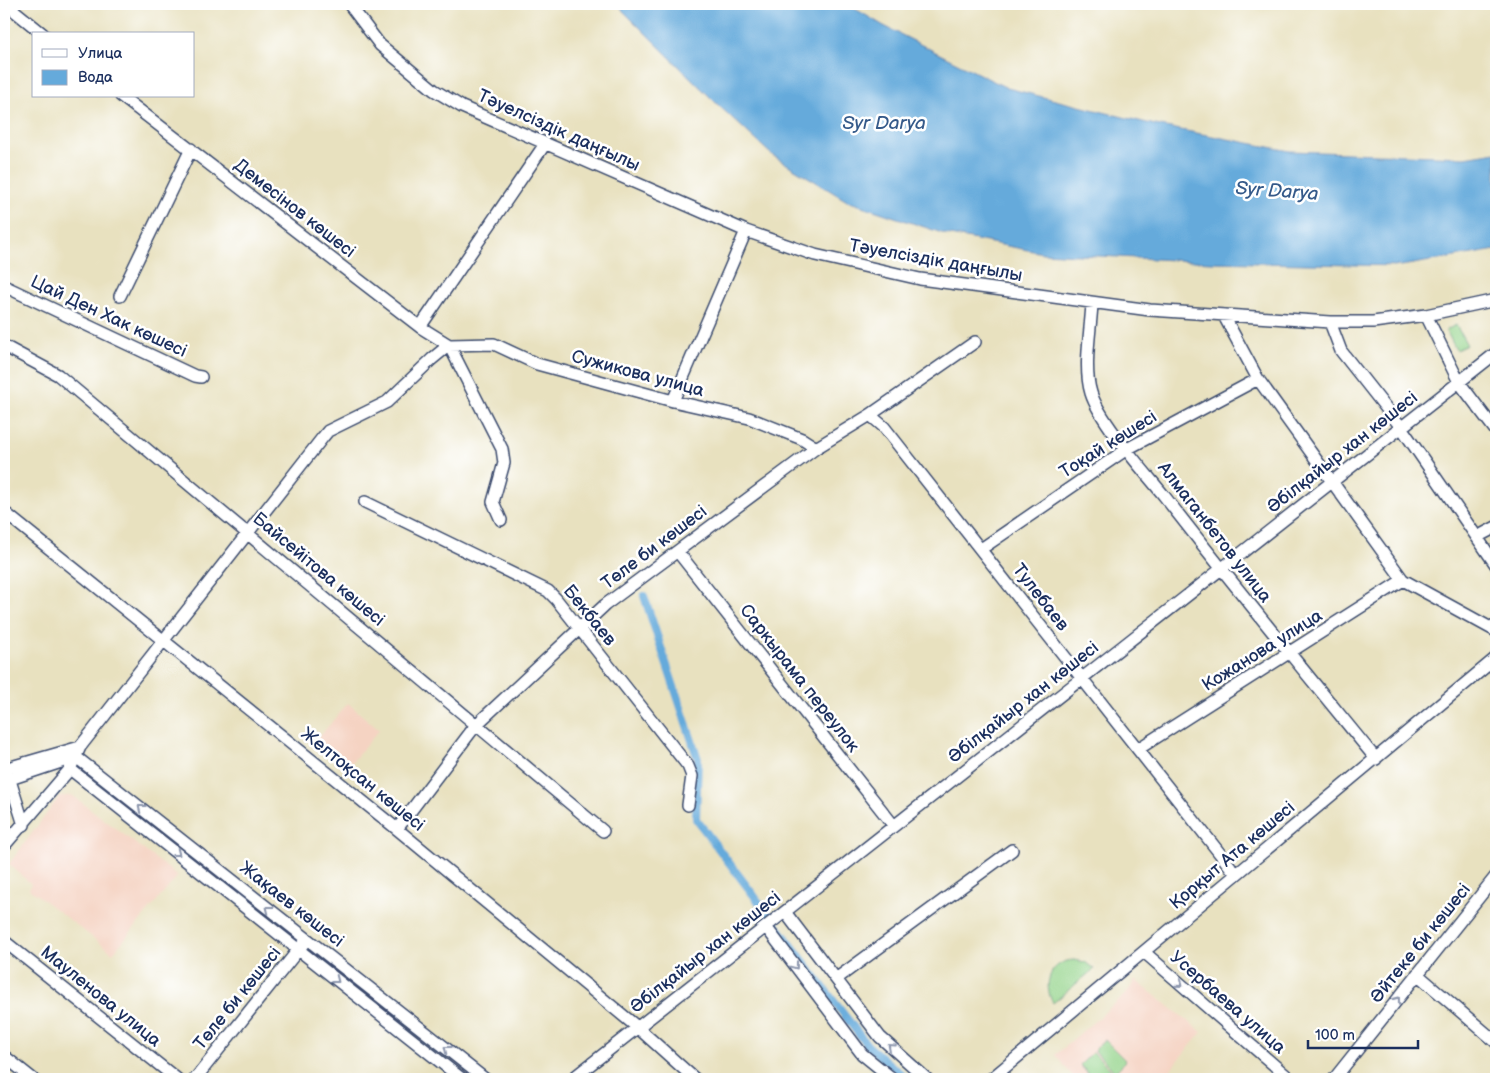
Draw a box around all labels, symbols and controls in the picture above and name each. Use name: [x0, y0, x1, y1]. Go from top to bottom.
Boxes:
legend: [32, 32, 195, 98]
text: Улица: [78, 44, 123, 63]
text: Вода: [78, 68, 113, 87]
street label: Тәуелсіздік даңғылы: [474, 85, 643, 176]
water label: Syr Darya: [842, 112, 926, 135]
street label: Демесінов көшесі: [230, 154, 360, 262]
water label: Syr Darya: [1235, 177, 1319, 206]
street label: Тәуелсіздік даңғылы: [848, 235, 1024, 286]
street label: Цай Ден Хак көшесі: [27, 271, 190, 362]
street label: Сужикова улица: [569, 346, 707, 401]
street label: Әбілқайыр хан көшесі: [1263, 387, 1422, 518]
street label: Тоқай көшесі: [1056, 406, 1161, 483]
street label: Алмаганбетов улица: [1153, 457, 1276, 607]
street label: Төле би көшесі: [597, 501, 711, 594]
street label: Байсейітова көшесі: [248, 508, 389, 631]
street label: Тулебаев: [1008, 560, 1074, 635]
street label: Бекбаев: [559, 581, 621, 650]
street label: Саркырама переулок: [735, 600, 864, 757]
street label: Кожанова улица: [1198, 605, 1327, 696]
street label: Әбілқайыр хан көшесі: [944, 637, 1103, 768]
street label: Желтоқсан көшесі: [297, 723, 429, 836]
street label: Қорқыт Ата көшесі: [1165, 797, 1299, 914]
one-way arrow: [138, 806, 147, 814]
one-way arrow: [171, 848, 180, 857]
street label: Жақаев көшесі: [235, 857, 348, 952]
street label: Әйтеке би көшесі: [1366, 879, 1475, 1007]
street label: Әбілқайыр хан көшесі: [626, 887, 785, 1018]
one-way arrow: [266, 906, 275, 914]
street label: Мауленова улица: [36, 941, 165, 1052]
street label: Төле би көшесі: [189, 943, 285, 1054]
street label: Усербаева улица: [1166, 947, 1290, 1058]
one-way arrow: [790, 960, 798, 969]
one-way arrow: [330, 974, 339, 982]
one-way arrow: [1175, 978, 1184, 987]
one-way arrow: [1391, 997, 1399, 1006]
scale bar: [1308, 1018, 1418, 1050]
text: 100 m: [1315, 1026, 1355, 1045]
one-way arrow: [887, 1044, 896, 1053]
one-way arrow: [444, 1047, 453, 1055]

